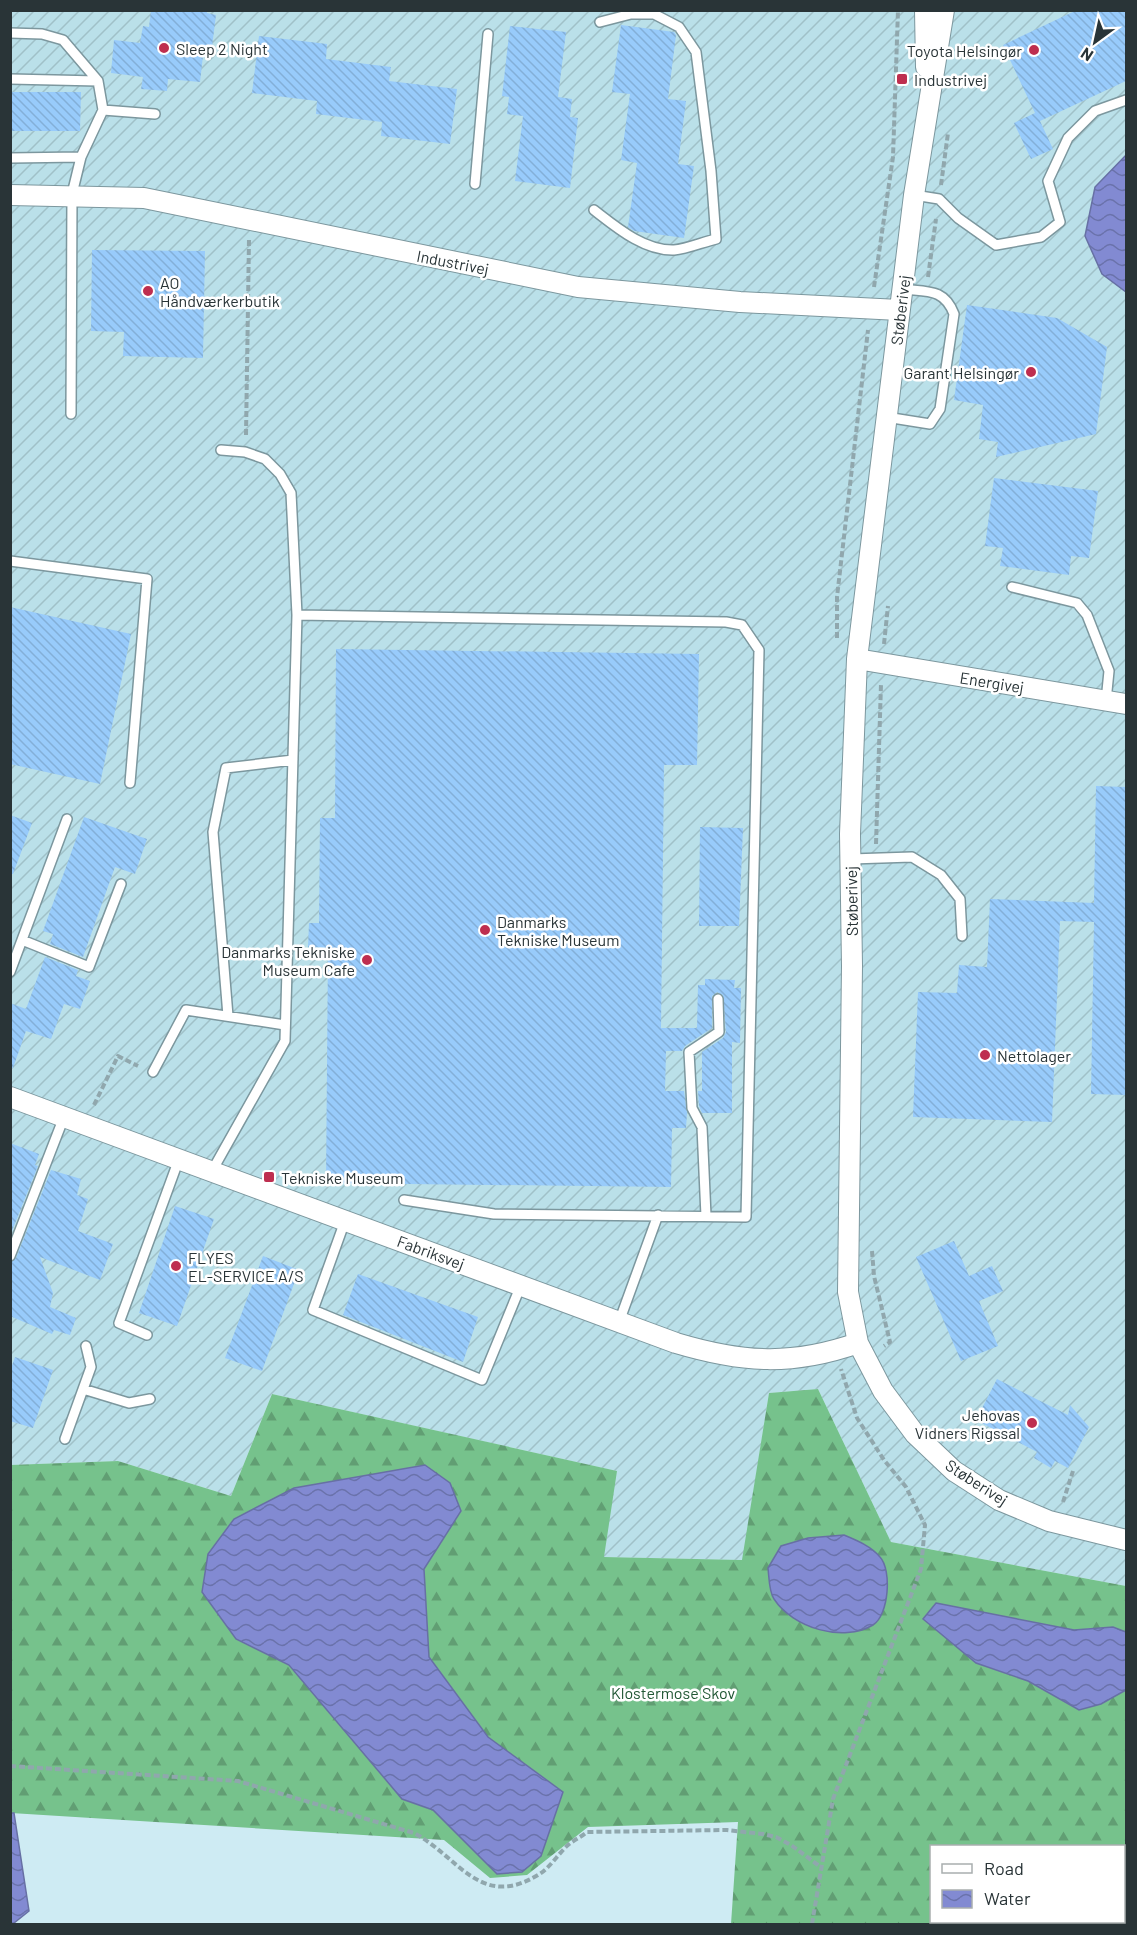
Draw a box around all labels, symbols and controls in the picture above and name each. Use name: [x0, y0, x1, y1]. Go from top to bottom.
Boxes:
north arrow: [1065, 12, 1125, 72]
place label: Sleep 2 Night: [176, 39, 268, 58]
marker: Sleep 2 Night: [157, 41, 171, 55]
place label: Toyota Helsingør: [907, 41, 1022, 60]
marker: Toyota Helsingør: [1027, 43, 1041, 57]
text: N: [1077, 44, 1096, 66]
place label: Industrivej: [914, 70, 987, 89]
marker: Industrivej: [895, 72, 909, 86]
street label: Industrivej: [415, 246, 491, 278]
place label: AO Håndværkerbutik: [160, 273, 280, 310]
street label: Støberivej: [886, 274, 914, 346]
marker: AO Håndværkerbutik: [141, 284, 155, 298]
place label: Garant Helsingør: [904, 363, 1019, 382]
marker: Garant Helsingør: [1024, 365, 1038, 379]
street label: Energivej: [959, 668, 1025, 696]
street label: Støberivej: [841, 866, 861, 936]
place label: Danmarks Tekniske Museum: [497, 912, 619, 949]
marker: Danmarks Tekniske Museum: [478, 923, 492, 937]
place label: Danmarks Tekniske Museum Cafe: [221, 942, 355, 979]
marker: Danmarks Tekniske Museum Cafe: [360, 953, 374, 967]
place label: Nettolager: [997, 1046, 1071, 1065]
marker: Nettolager: [978, 1048, 992, 1062]
place label: Tekniske Museum: [281, 1168, 403, 1187]
marker: Tekniske Museum: [262, 1170, 276, 1184]
street label: Fabriksvej: [395, 1231, 467, 1273]
place label: FLYES EL-SERVICE A/S: [188, 1248, 304, 1285]
marker: FLYES EL-SERVICE A/S: [169, 1259, 183, 1273]
place label: Jehovas Vidners Rigssal: [915, 1405, 1020, 1442]
marker: Jehovas Vidners Rigssal: [1025, 1416, 1039, 1430]
street label: Støberivej: [942, 1455, 1012, 1509]
park label: Klostermose Skov: [611, 1683, 735, 1702]
legend: [930, 1845, 1125, 1923]
text: Road: [984, 1857, 1024, 1879]
text: Water: [984, 1887, 1031, 1909]

